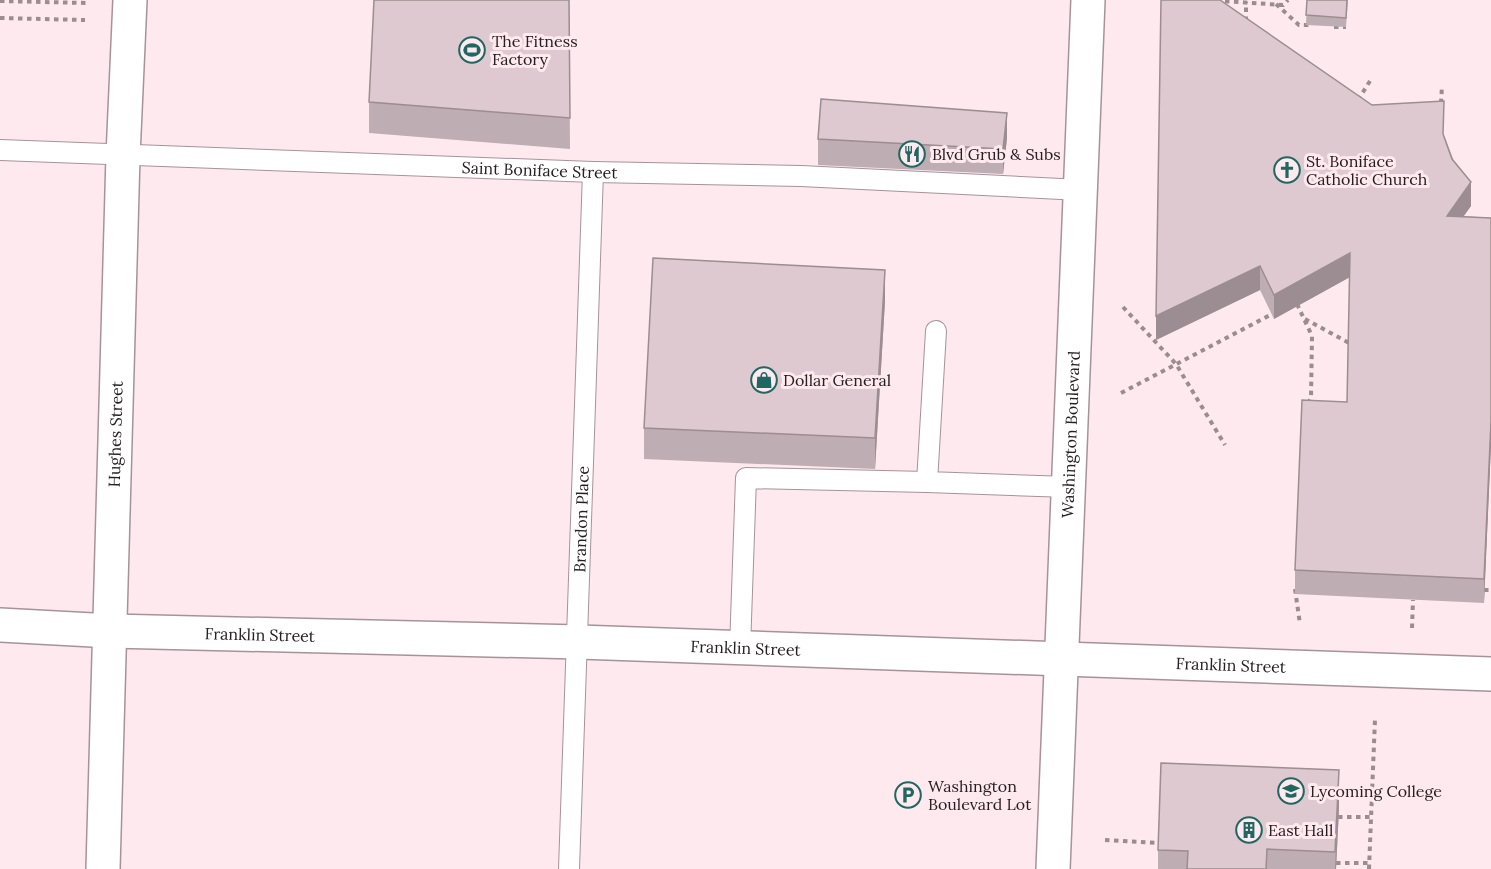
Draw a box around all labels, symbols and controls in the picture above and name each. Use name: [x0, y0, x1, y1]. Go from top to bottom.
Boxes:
place label: The Fitness Factory: [492, 31, 578, 69]
sports icon: The Fitness Factory: [457, 35, 487, 65]
restaurant icon: Blvd Grub & Subs: [897, 139, 927, 169]
place label: Blvd Grub & Subs: [932, 144, 1061, 164]
place label: St. Boniface Catholic Church: [1306, 151, 1428, 189]
church icon: St. Boniface Catholic Church: [1272, 155, 1302, 185]
street label: Saint Boniface Street: [461, 157, 618, 182]
street label: Washington Boulevard: [1057, 350, 1084, 518]
shop icon: Dollar General: [749, 365, 779, 395]
place label: Dollar General: [783, 370, 891, 390]
street label: Hughes Street: [104, 380, 127, 488]
street label: Brandon Place: [569, 465, 593, 573]
street label: Franklin Street: [204, 623, 316, 646]
street label: Franklin Street: [690, 636, 802, 660]
street label: Franklin Street: [1175, 653, 1287, 677]
place label: Washington Boulevard Lot: [928, 776, 1032, 814]
school or university icon: Lycoming College: [1276, 776, 1306, 806]
parking icon: Washington Boulevard Lot: [893, 780, 923, 810]
place label: Lycoming College: [1310, 781, 1442, 801]
building icon: East Hall: [1234, 815, 1264, 845]
place label: East Hall: [1268, 820, 1333, 840]

